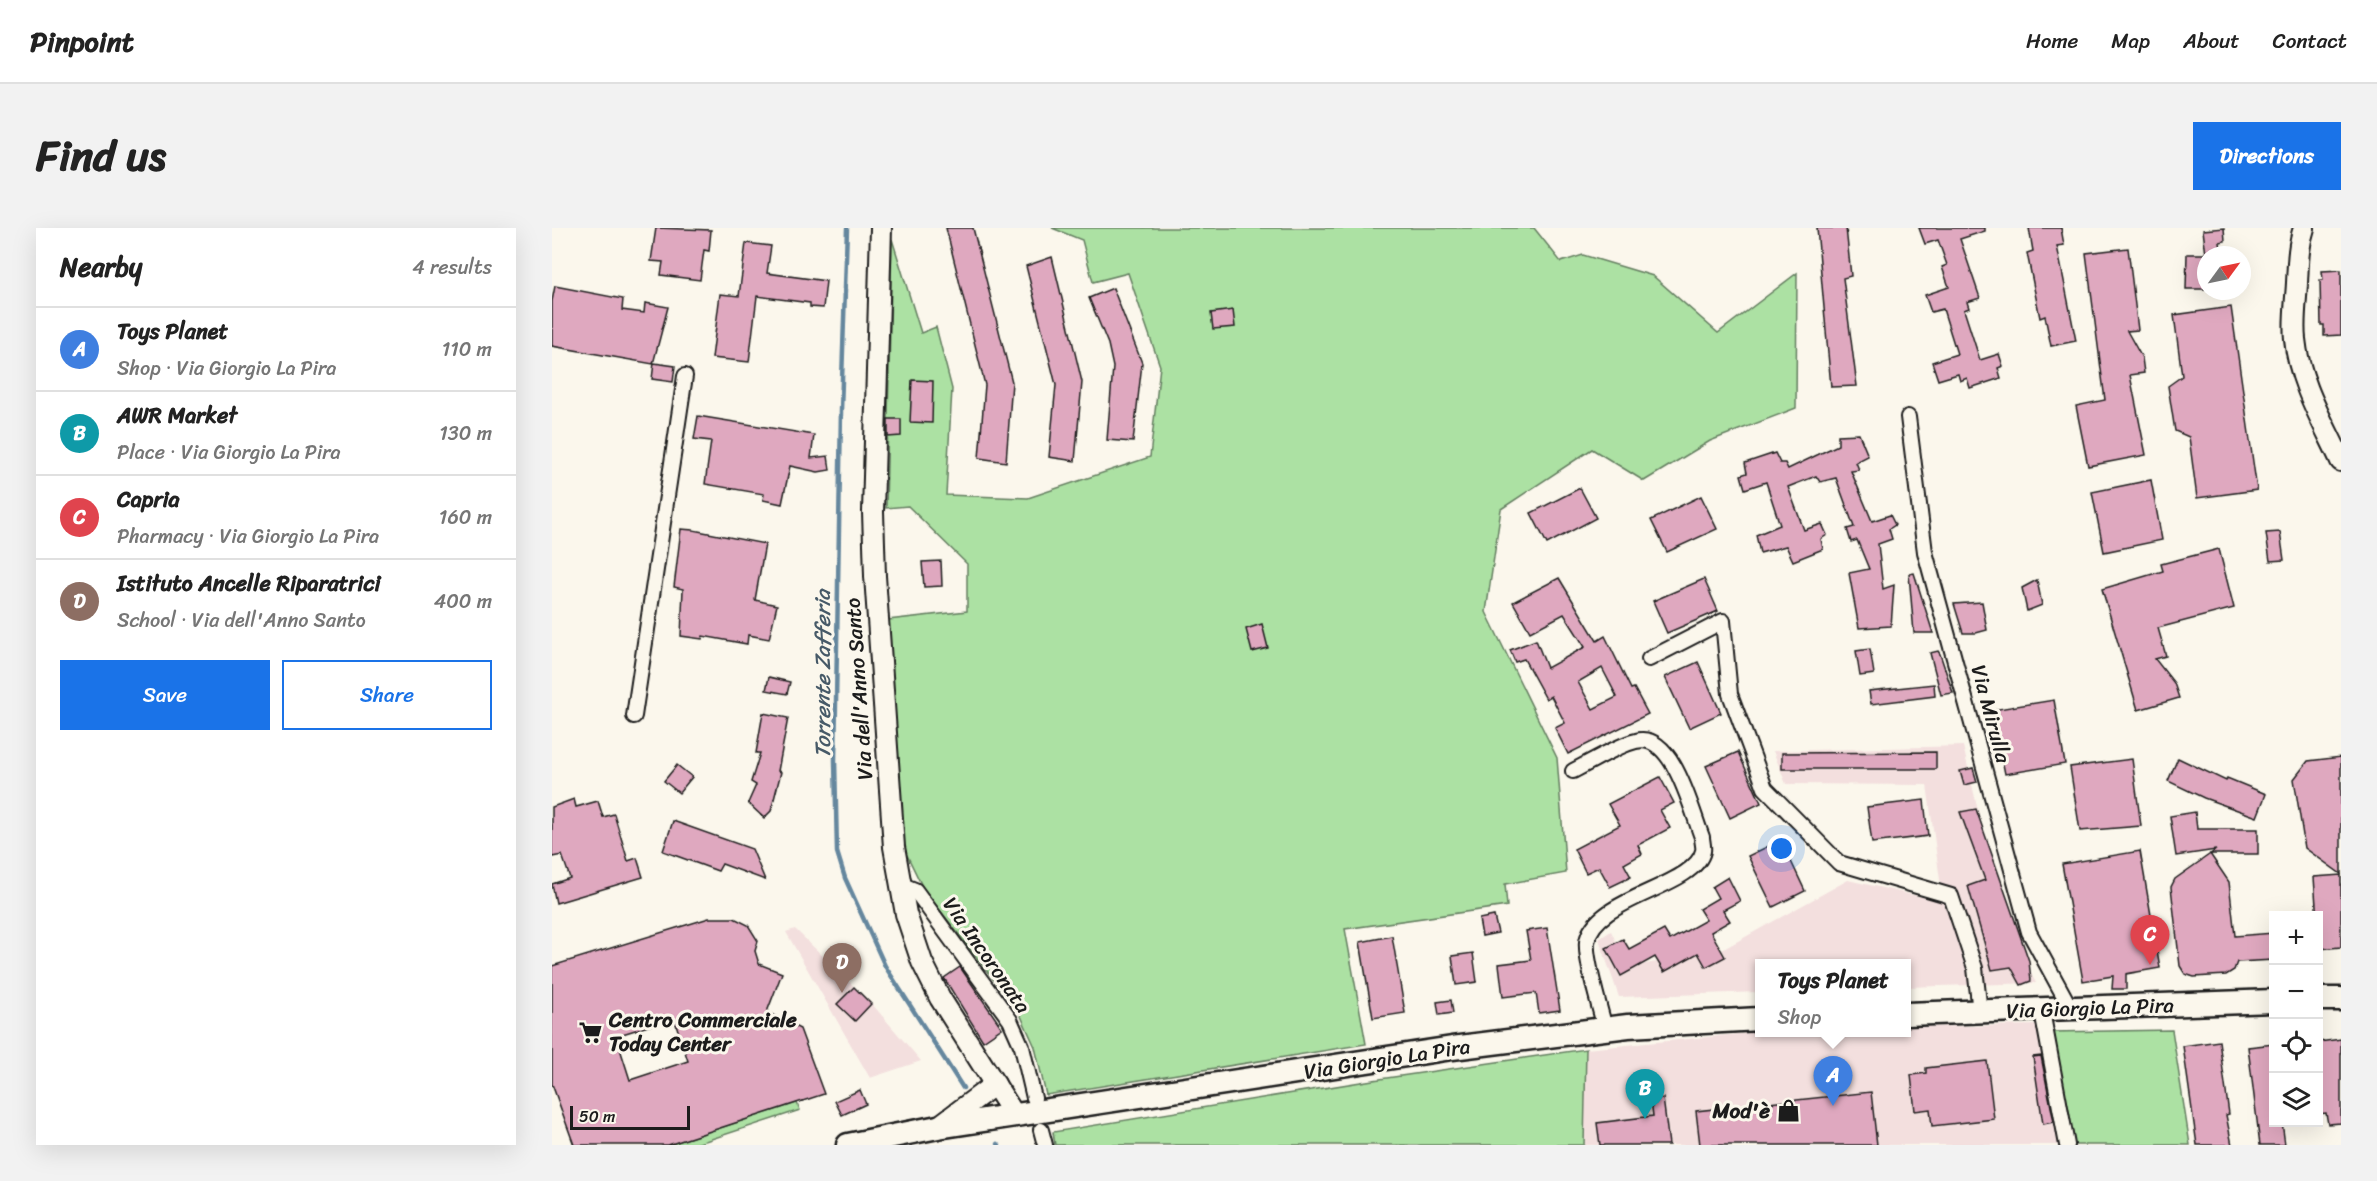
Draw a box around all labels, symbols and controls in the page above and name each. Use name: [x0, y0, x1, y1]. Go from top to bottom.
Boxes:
text: Pinpoint: [30, 17, 134, 66]
text: Home: [2026, 22, 2078, 60]
text: Map: [2111, 22, 2150, 60]
text: About: [2183, 22, 2240, 60]
text: Contact: [2273, 22, 2347, 60]
text: Find us: [36, 119, 166, 193]
button: Directions: [2193, 122, 2341, 190]
text: Nearby: [60, 244, 142, 290]
north arrow: [2197, 246, 2251, 300]
text: 4 results: [412, 250, 492, 285]
text: Toys Planet: [117, 312, 228, 351]
text: A: [73, 332, 86, 367]
text: 110 m: [442, 332, 492, 367]
text: Shop · Via Giorgio La Pira: [117, 351, 336, 386]
text: AWR Market: [117, 396, 237, 435]
text: B: [73, 416, 86, 451]
text: 130 m: [439, 416, 492, 451]
text: Place · Via Giorgio La Pira: [117, 435, 341, 470]
text: Capria: [117, 480, 180, 519]
text: C: [73, 500, 86, 535]
text: 160 m: [439, 500, 492, 535]
text: Pharmacy · Via Giorgio La Pira: [117, 519, 379, 554]
text: Istituto Ancelle Riparatrici: [117, 564, 380, 603]
text: D: [74, 584, 85, 619]
text: 400 m: [434, 584, 492, 619]
water label: Torrente Zafferia: [803, 588, 842, 758]
street label: Via dell'Anno Santo: [834, 597, 884, 781]
text: School · Via dell'Anno Santo: [117, 603, 366, 638]
button: Save: [60, 660, 270, 730]
button: Share: [282, 660, 492, 730]
street label: Via Mirulla: [1960, 661, 2022, 768]
your location: [1767, 834, 1796, 863]
street label: Via Incoronata: [933, 889, 1042, 1022]
map controls: [2269, 911, 2323, 1127]
button: +: [2269, 911, 2323, 965]
pin: C: [2130, 916, 2170, 965]
pin: D: [822, 944, 862, 993]
popup: [1755, 959, 1911, 1037]
text: Toys Planet: [1778, 961, 1889, 1000]
button: −: [2269, 965, 2323, 1019]
street label: Via Giorgio La Pira: [2006, 986, 2175, 1030]
text: Shop: [1778, 1000, 1821, 1035]
place label: Centro Commerciale Today Center: [608, 1001, 797, 1063]
supermarket icon: Centro Commerciale Today Center: [578, 1019, 604, 1045]
button: locate: [2269, 1019, 2323, 1073]
street label: Via Giorgio La Pira: [1301, 1027, 1473, 1091]
pin: A: [1814, 1056, 1852, 1106]
pin: B: [1626, 1070, 1664, 1119]
button: layers: [2269, 1073, 2323, 1127]
place label: Mod'è: [1711, 1092, 1770, 1130]
shop icon: Mod'è: [1775, 1098, 1801, 1124]
text: 50 m: [579, 1102, 615, 1131]
scale bar: [570, 1103, 690, 1130]

